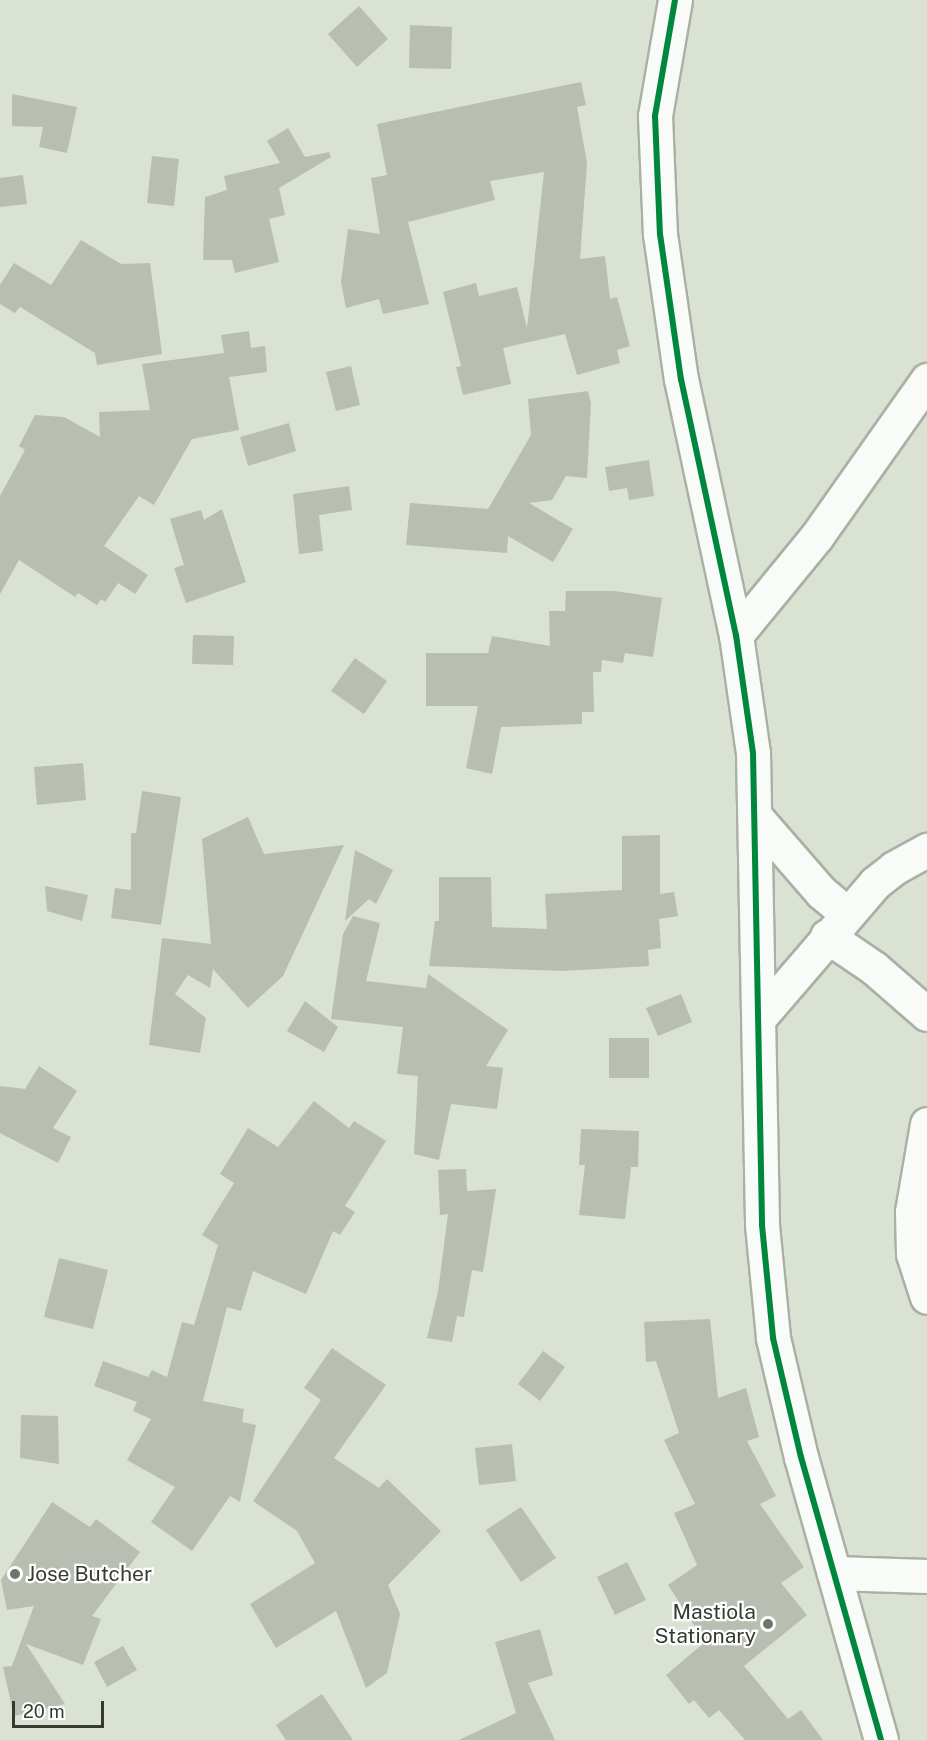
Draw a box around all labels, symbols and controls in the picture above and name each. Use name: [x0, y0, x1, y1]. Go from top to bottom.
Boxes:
place label: Jose Butcher: [27, 1561, 152, 1587]
marker: Jose Butcher: [8, 1567, 22, 1581]
place label: Mastiola Stationary: [654, 1599, 756, 1649]
marker: Mastiola Stationary: [761, 1617, 775, 1631]
scale bar: [15, 1689, 106, 1727]
text: 20 m: [23, 1701, 65, 1722]

